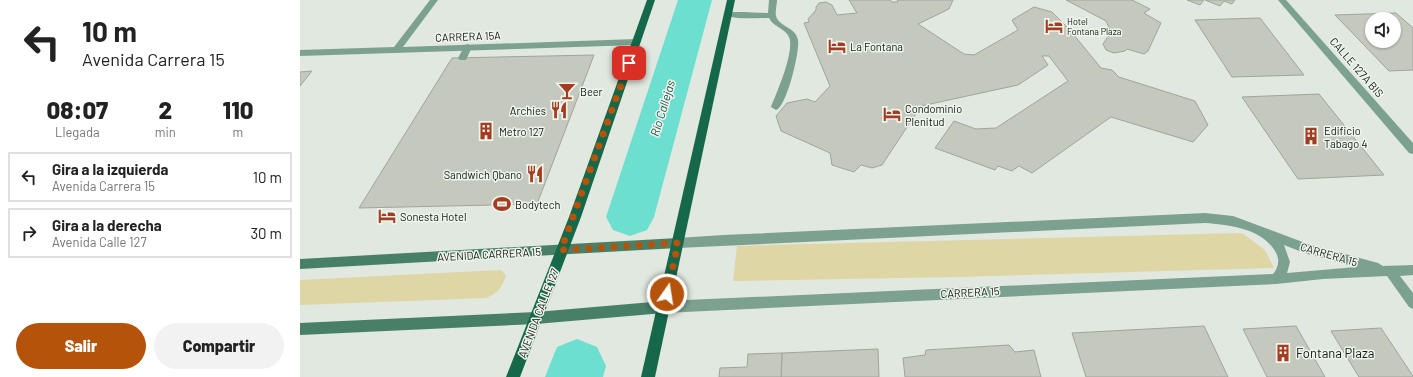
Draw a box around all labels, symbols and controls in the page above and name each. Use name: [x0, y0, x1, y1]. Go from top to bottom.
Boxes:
map controls: [1365, 12, 1401, 48]
button: sound: [1365, 12, 1401, 48]
text: 10 m: [82, 14, 137, 48]
icon: left: [16, 16, 68, 68]
hotel icon: Hotel Fontana Plaza: [1044, 16, 1064, 36]
place label: Hotel Fontana Plaza: [1067, 16, 1121, 37]
street label: CARRERA 15A: [435, 28, 501, 44]
street label: CALLE 127A BIS: [1328, 35, 1386, 99]
hotel icon: La Fontana: [827, 36, 847, 56]
place label: La Fontana: [850, 40, 903, 53]
pin: [612, 46, 646, 80]
text: Avenida Carrera 15: [82, 48, 225, 70]
icon: arrive: [618, 52, 640, 74]
water label: Río Callejas: [647, 78, 677, 138]
bar icon: Beer: [557, 81, 577, 101]
place label: Beer: [580, 85, 603, 98]
text: 08:07: [47, 95, 108, 124]
text: 2: [159, 95, 172, 124]
text: 110: [222, 95, 253, 124]
restaurant icon: Archies: [549, 100, 569, 120]
place label: Condominio Plenitud: [905, 102, 962, 128]
place label: Archies: [510, 104, 546, 117]
hotel icon: Condominio Plenitud: [882, 104, 902, 124]
building icon: Metro 127: [476, 121, 496, 141]
text: Llegada: [55, 124, 100, 140]
text: min: [155, 124, 176, 140]
text: m: [233, 124, 243, 140]
place label: Edificio Tabago 4: [1324, 124, 1367, 150]
place label: Metro 127: [499, 125, 544, 138]
building icon: Edificio Tabago 4: [1301, 126, 1321, 146]
text: Gira a la izquierda: [52, 160, 168, 178]
restaurant icon: Sandwich Qbano: [525, 164, 545, 184]
icon: left: [18, 166, 40, 188]
text: 10 m: [253, 168, 282, 186]
place label: Sandwich Qbano: [444, 168, 522, 181]
text: Avenida Carrera 15: [52, 178, 155, 194]
sports icon: Bodytech: [492, 194, 512, 214]
place label: Bodytech: [515, 198, 560, 211]
hotel icon: Sonesta Hotel: [377, 206, 397, 226]
place label: Sonesta Hotel: [400, 210, 467, 223]
text: Gira a la derecha: [52, 216, 162, 234]
icon: right: [18, 222, 40, 244]
text: 30 m: [250, 224, 282, 242]
text: Avenida Calle 127: [52, 234, 147, 250]
street label: CARRERA 15: [1299, 240, 1359, 268]
street label: AVENIDA CARRERA 15: [437, 245, 542, 263]
street label: AVENIDA CALLE 127: [515, 267, 561, 359]
position arrow: [646, 273, 688, 315]
street label: CARRERA 15: [940, 284, 1000, 300]
button: Salir: [16, 323, 146, 369]
button: Compartir: [154, 323, 284, 369]
building icon: Fontana Plaza: [1273, 343, 1293, 363]
place label: Fontana Plaza: [1296, 345, 1374, 361]

